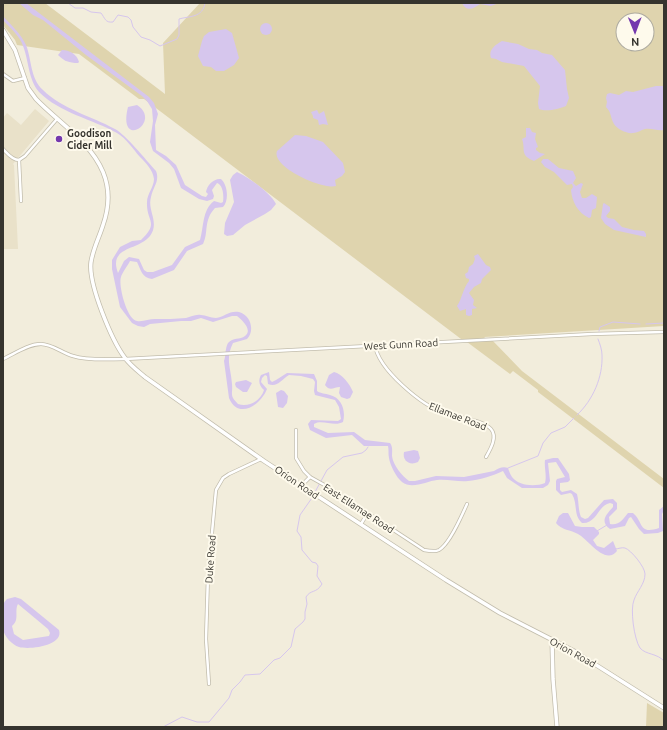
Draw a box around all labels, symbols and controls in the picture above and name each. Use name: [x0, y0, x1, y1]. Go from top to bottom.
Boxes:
north arrow: [615, 12, 655, 52]
text: N: [631, 36, 639, 48]
place label: Goodison Cider Mill: [67, 128, 112, 151]
marker: Goodison Cider Mill: [54, 134, 64, 144]
street label: West Gunn Road: [364, 337, 439, 352]
street label: Ellamae Road: [428, 400, 488, 433]
street label: Orion Road: [273, 464, 321, 501]
street label: East Ellamae Road: [321, 481, 396, 535]
street label: Duke Road: [203, 534, 218, 584]
street label: Orion Road: [548, 635, 598, 670]

